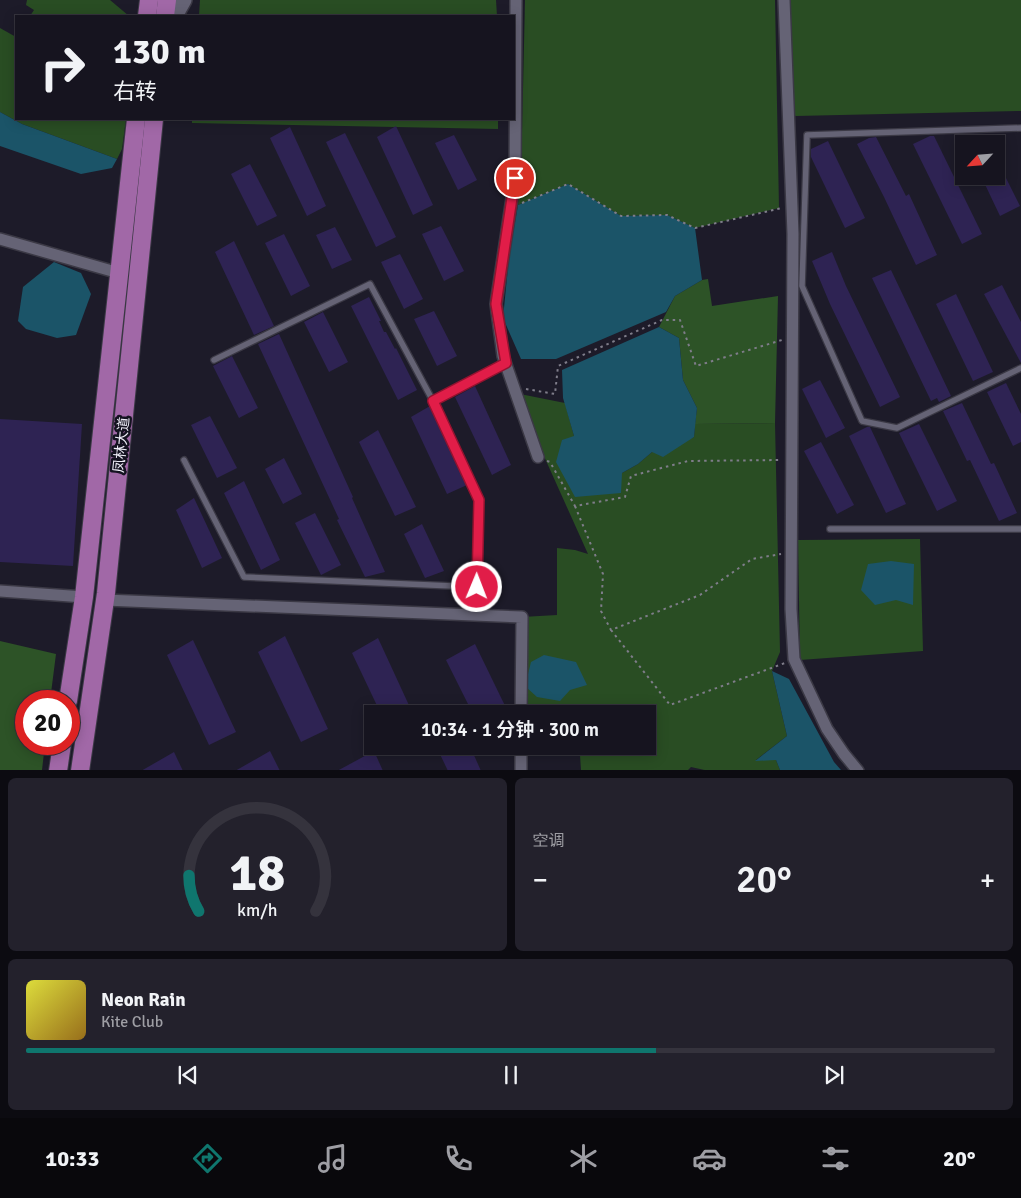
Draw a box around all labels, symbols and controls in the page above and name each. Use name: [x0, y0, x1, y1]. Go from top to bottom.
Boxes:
text: 130 m: [113, 30, 206, 73]
icon: right: [30, 35, 95, 100]
text: 右转: [113, 78, 157, 105]
north arrow: [955, 135, 1005, 185]
map controls: [955, 135, 1005, 185]
pin: [494, 157, 536, 199]
icon: arrive: [501, 164, 529, 192]
street label: 凤林大道: [110, 416, 133, 474]
position arrow: [450, 560, 502, 612]
speed limit sign: 20: [15, 690, 80, 755]
text: 10:34 · 1 分钟 · 300 m: [421, 718, 599, 742]
text: 空调: [533, 831, 565, 851]
text: 18: [229, 841, 285, 905]
text: 20°: [736, 856, 792, 903]
text: −: [533, 863, 548, 897]
text: +: [980, 863, 995, 897]
text: km/h: [237, 899, 277, 921]
text: Neon Rain: [101, 988, 186, 1012]
text: Kite Club: [101, 1012, 163, 1032]
icon: previous: [174, 1061, 202, 1089]
icon: pause: [497, 1061, 525, 1089]
icon: next: [820, 1061, 848, 1089]
icon: directions: [190, 1141, 225, 1176]
icon: music: [315, 1141, 350, 1176]
icon: phone: [441, 1141, 476, 1176]
icon: climate: [566, 1141, 601, 1176]
icon: car: [692, 1141, 727, 1176]
icon: filters: [818, 1141, 853, 1176]
text: 10:33: [45, 1145, 99, 1172]
text: 20°: [943, 1145, 976, 1172]

